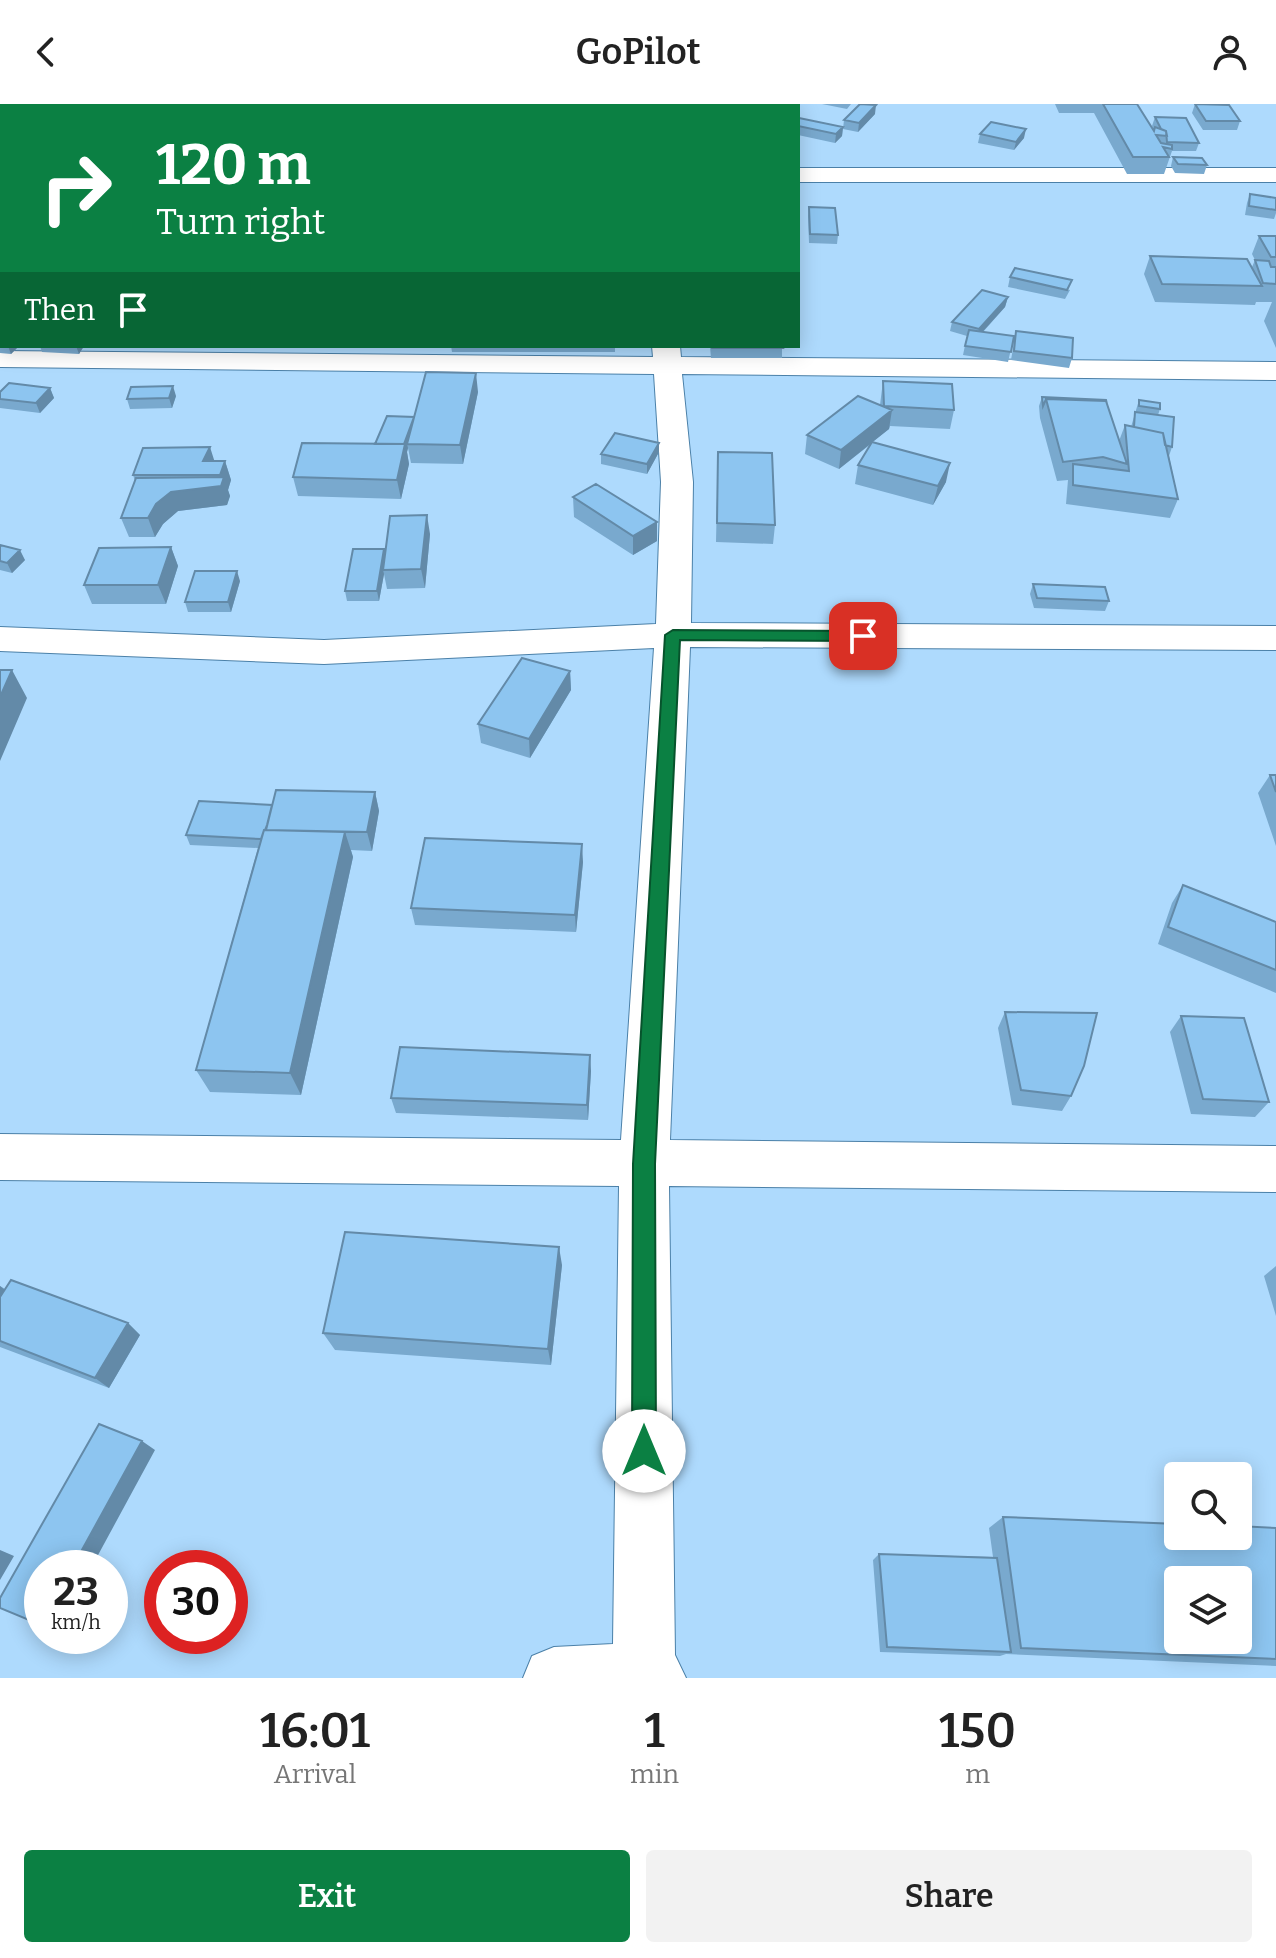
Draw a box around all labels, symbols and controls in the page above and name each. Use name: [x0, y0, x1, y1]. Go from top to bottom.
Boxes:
icon: back: [24, 30, 68, 74]
text: GoPilot: [575, 30, 701, 74]
icon: person: [1208, 30, 1252, 74]
text: 120 m: [156, 132, 311, 199]
icon: right: [24, 136, 128, 240]
text: Turn right: [156, 200, 325, 244]
icon: arrive: [111, 288, 155, 332]
text: Then: [24, 292, 95, 328]
pin: [829, 602, 897, 670]
icon: arrive: [841, 614, 885, 658]
position arrow: [602, 1409, 686, 1493]
map controls: [1164, 1462, 1252, 1654]
button: search: [1164, 1462, 1252, 1550]
speed limit sign: 30: [144, 1550, 248, 1654]
button: layers: [1164, 1566, 1252, 1654]
text: 23: [53, 1568, 99, 1616]
text: km/h: [51, 1610, 101, 1634]
text: 16:01: [260, 1702, 370, 1760]
text: 1: [644, 1702, 665, 1760]
text: 150: [939, 1702, 1016, 1760]
text: Arrival: [274, 1759, 356, 1790]
text: min: [630, 1759, 679, 1790]
text: m: [965, 1759, 990, 1790]
button: Exit: [24, 1850, 630, 1942]
button: Share: [646, 1850, 1252, 1942]

